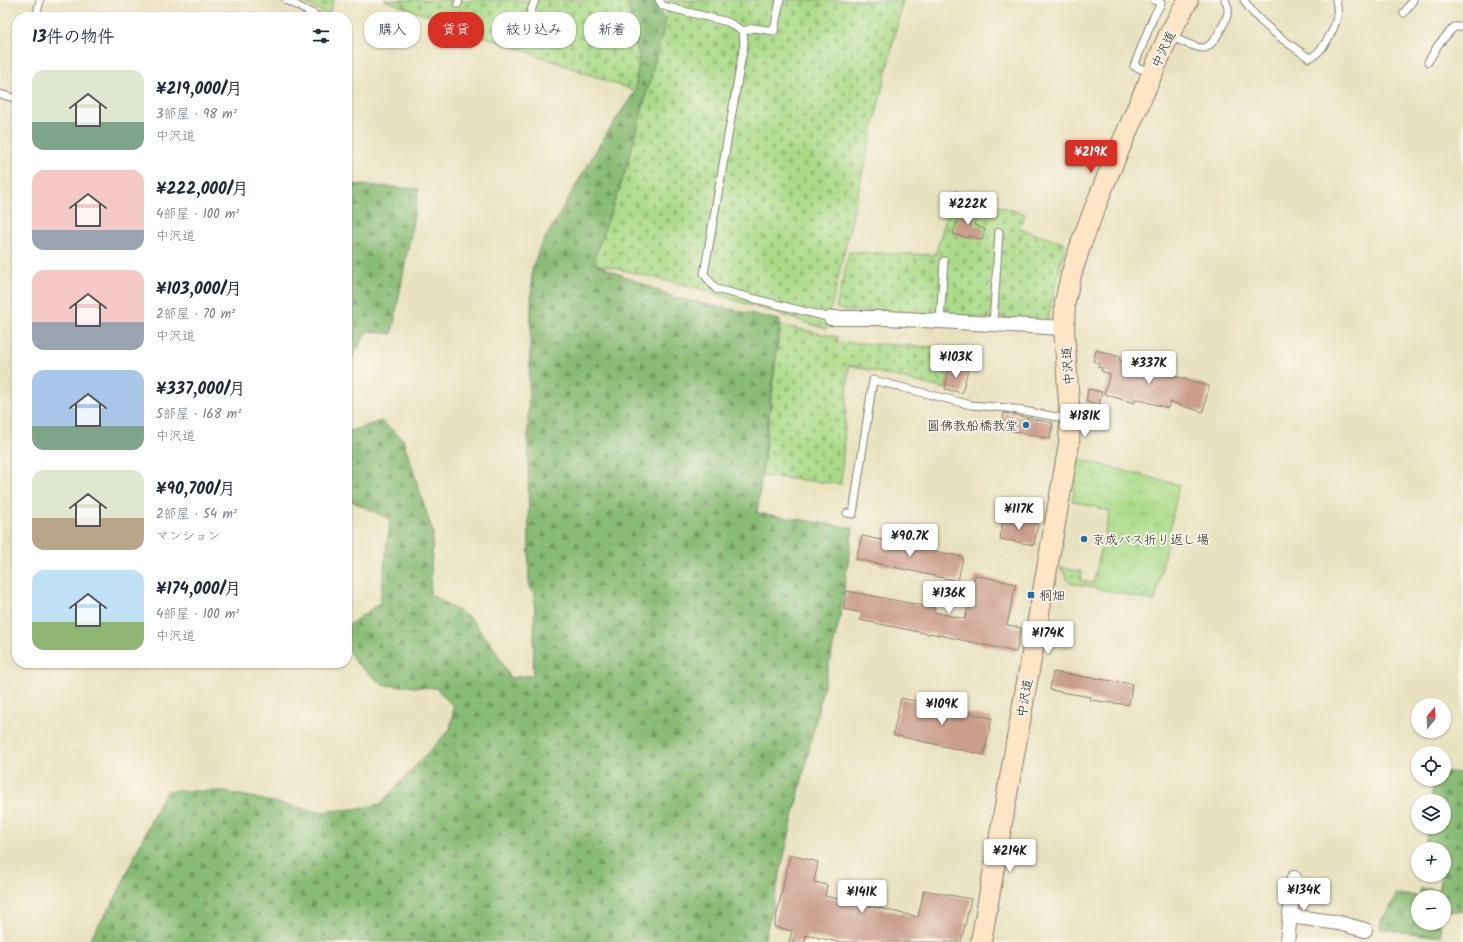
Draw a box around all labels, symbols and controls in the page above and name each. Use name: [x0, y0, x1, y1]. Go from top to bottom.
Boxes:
chip: 購入: [364, 12, 420, 48]
chip: 賃貸: [428, 12, 484, 48]
chip: 絞り込み: [492, 12, 576, 48]
chip: 新着: [584, 12, 640, 48]
text: 13件の物件: [32, 24, 114, 51]
icon: filters: [310, 25, 332, 47]
street label: 中沢道: [1147, 28, 1182, 72]
text: ¥219,000/月: [156, 76, 243, 103]
icon: home: [64, 86, 112, 134]
text: 3部屋 · 98 m²: [156, 104, 237, 125]
text: 中沢道: [156, 126, 195, 147]
pin: ¥219K: [1063, 140, 1119, 174]
text: ¥219K: [1074, 142, 1108, 163]
text: ¥222,000/月: [156, 176, 249, 203]
icon: home: [64, 186, 112, 234]
pin: ¥222K: [940, 192, 996, 226]
text: ¥222K: [949, 194, 987, 215]
text: 4部屋 · 100 m²: [156, 204, 239, 225]
text: 中沢道: [156, 226, 195, 247]
text: ¥103,000/月: [156, 276, 242, 303]
icon: home: [64, 286, 112, 334]
text: 2部屋 · 70 m²: [156, 304, 235, 325]
text: 中沢道: [156, 326, 195, 347]
pin: ¥103K: [928, 345, 984, 379]
street label: 中沢道: [1057, 346, 1080, 386]
text: ¥103K: [939, 347, 973, 368]
pin: ¥337K: [1121, 351, 1177, 385]
text: ¥337K: [1131, 353, 1167, 374]
text: ¥337,000/月: [156, 376, 246, 403]
icon: home: [64, 386, 112, 434]
text: 5部屋 · 168 m²: [156, 404, 241, 425]
pin: ¥181K: [1057, 404, 1113, 438]
text: ¥181K: [1069, 406, 1101, 427]
place label: 圓佛教船橋教堂: [927, 416, 1018, 437]
marker: 圓佛教船橋教堂: [1021, 420, 1031, 430]
text: 中沢道: [156, 426, 195, 447]
text: ¥90,700/月: [156, 476, 236, 503]
icon: home: [64, 486, 112, 534]
pin: ¥117K: [991, 497, 1047, 531]
text: ¥117K: [1004, 499, 1034, 520]
text: 2部屋 · 54 m²: [156, 504, 237, 525]
pin: ¥90.7K: [877, 524, 943, 558]
text: マンション: [156, 526, 220, 547]
text: ¥90.7K: [891, 526, 929, 547]
place label: 京成バス折り返し場: [1092, 530, 1209, 551]
marker: 京成バス折り返し場: [1079, 534, 1089, 544]
text: ¥174,000/月: [156, 576, 241, 603]
pin: ¥136K: [921, 581, 977, 615]
text: ¥136K: [932, 583, 966, 604]
icon: home: [64, 586, 112, 634]
place label: 桐畑: [1039, 586, 1065, 607]
marker: 桐畑: [1026, 590, 1036, 600]
text: 4部屋 · 100 m²: [156, 604, 239, 625]
pin: ¥174K: [1020, 621, 1076, 655]
text: ¥174K: [1032, 623, 1064, 644]
text: 中沢道: [156, 626, 195, 647]
street label: 中沢道: [1012, 677, 1039, 719]
pin: ¥109K: [914, 692, 970, 726]
text: ¥109K: [926, 694, 959, 715]
north arrow: [1411, 698, 1451, 738]
map controls: [1411, 698, 1451, 930]
button: locate: [1411, 746, 1451, 786]
button: layers: [1411, 794, 1451, 834]
pin: ¥214K: [982, 839, 1038, 873]
text: ¥214K: [993, 841, 1027, 862]
button: +: [1411, 842, 1451, 882]
pin: ¥134K: [1276, 878, 1332, 912]
pin: ¥141K: [834, 880, 890, 914]
text: ¥134K: [1287, 880, 1321, 901]
text: ¥141K: [847, 882, 877, 903]
button: −: [1411, 890, 1451, 930]

